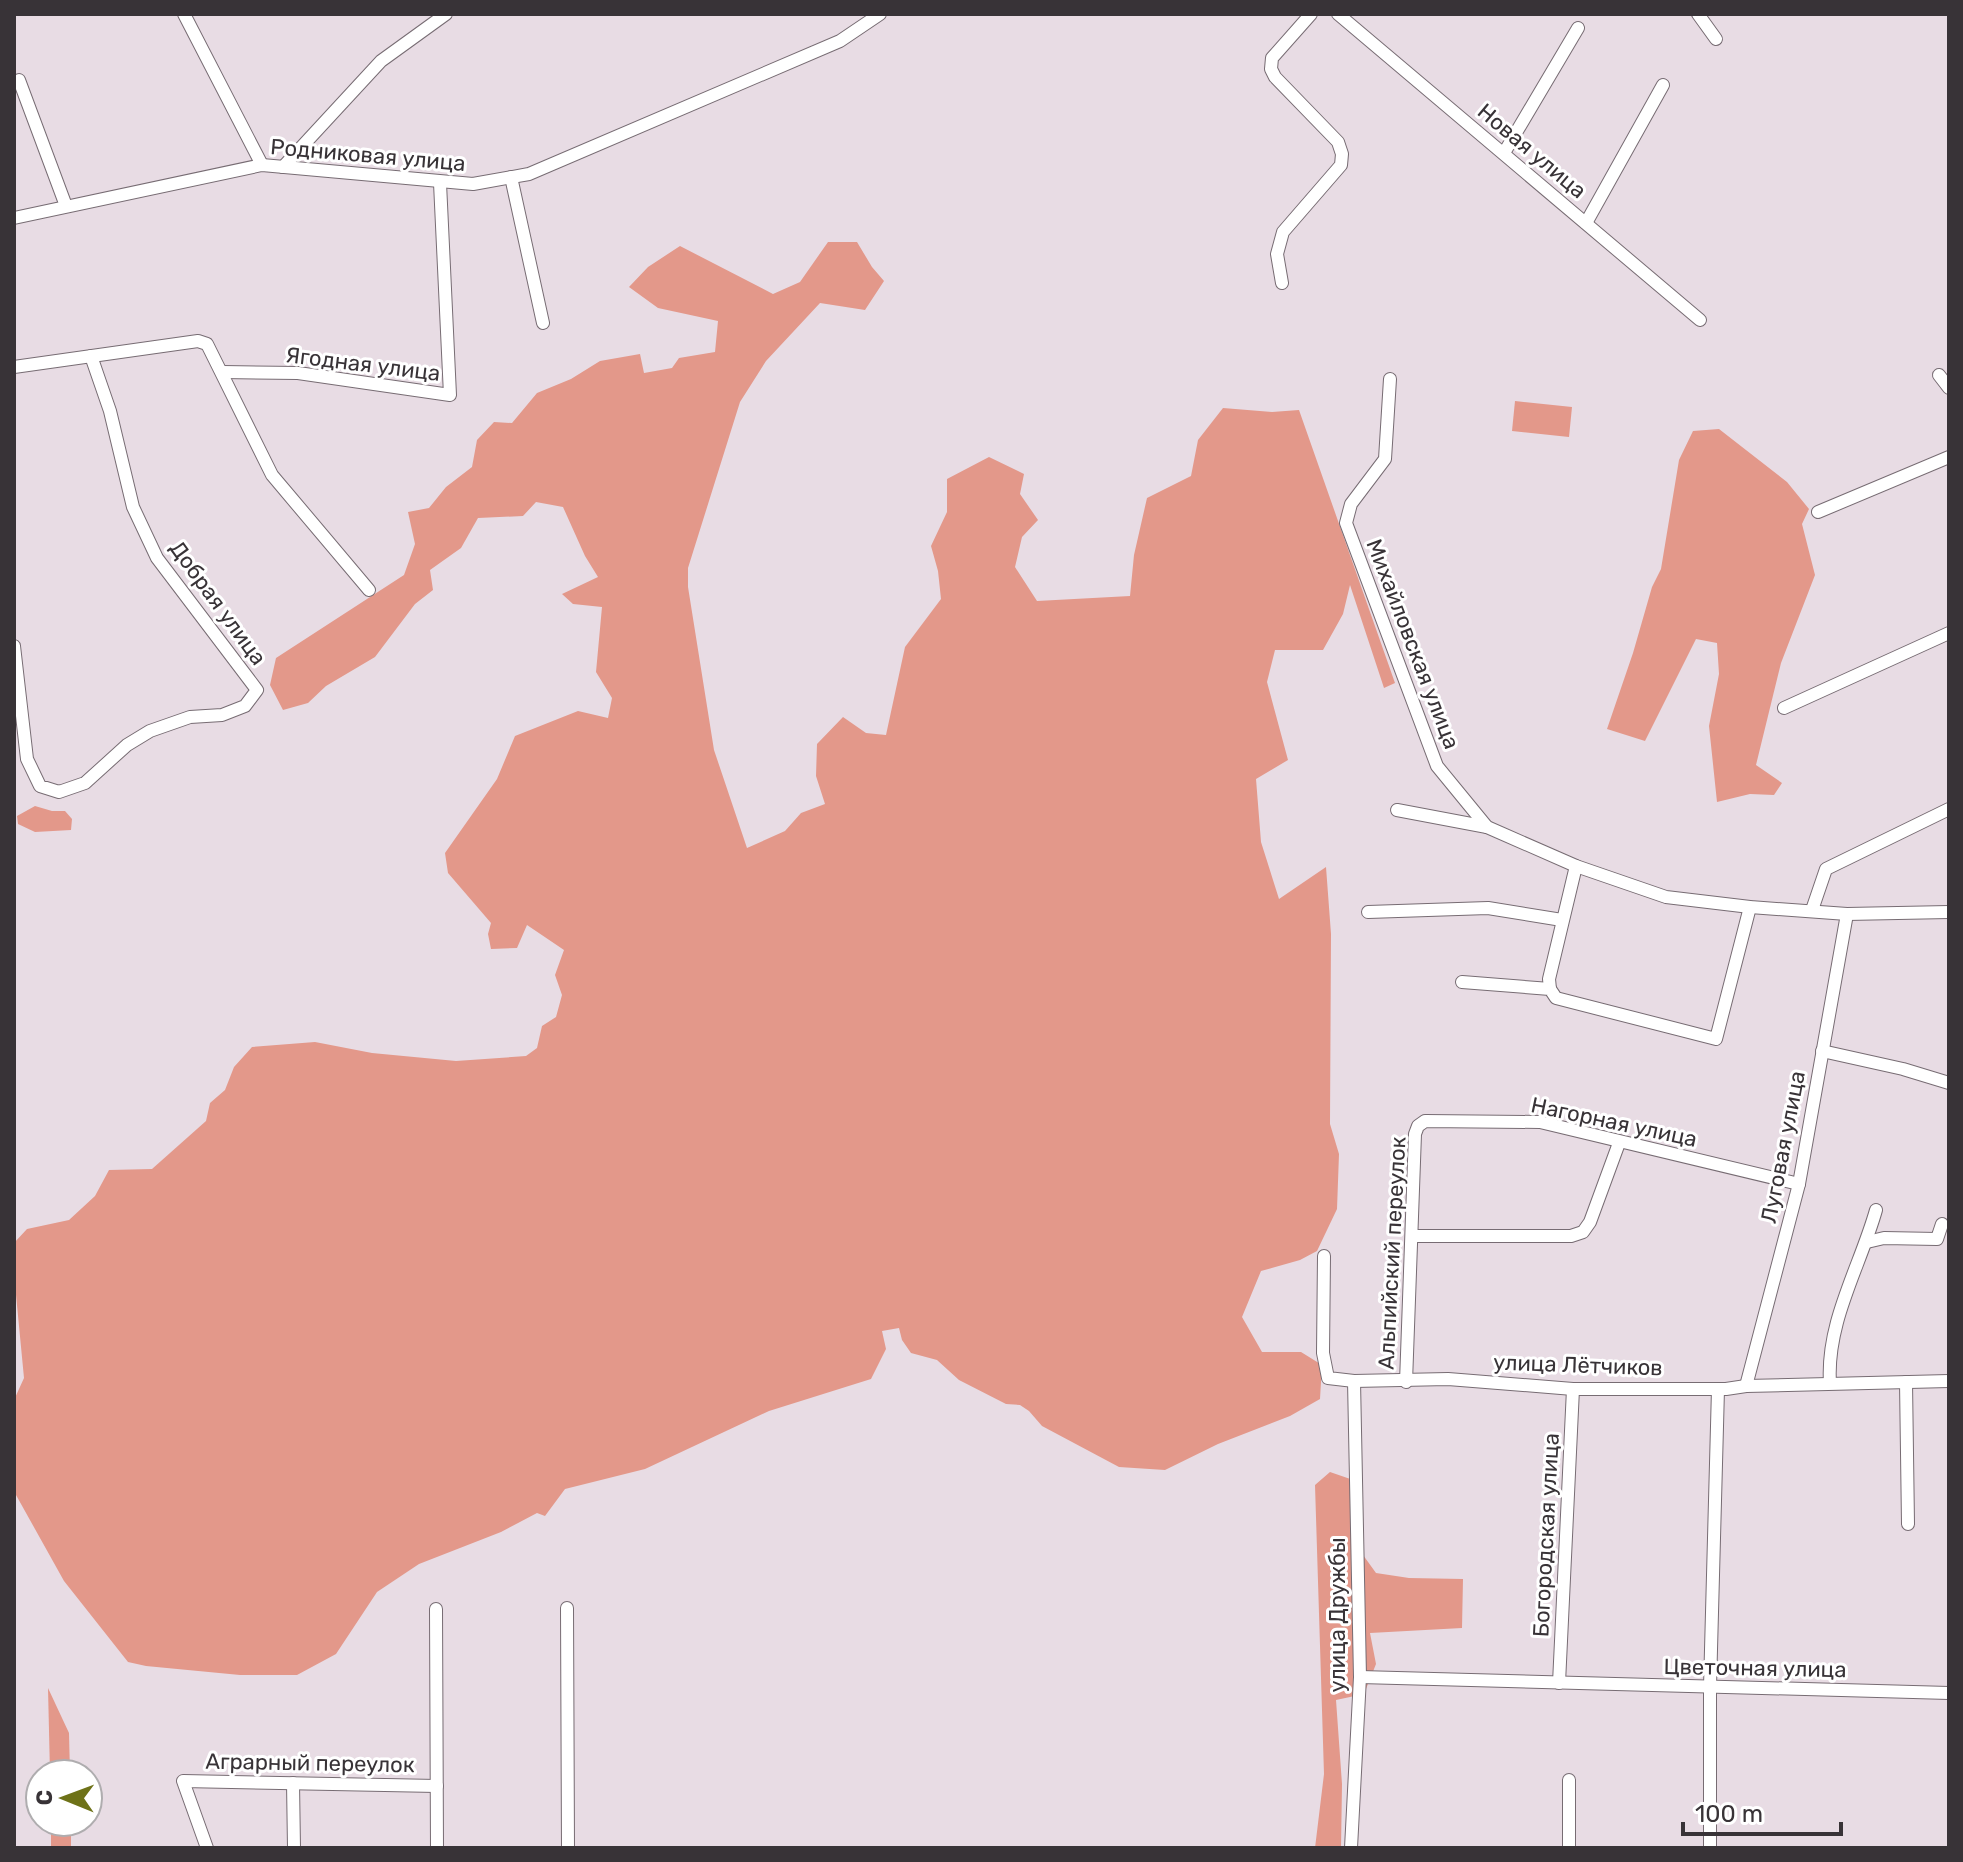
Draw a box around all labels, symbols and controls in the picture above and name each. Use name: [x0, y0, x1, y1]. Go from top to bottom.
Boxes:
street label: Новая улица: [1472, 98, 1592, 204]
street label: Родниковая улица: [269, 133, 467, 177]
street label: Ягодная улица: [284, 341, 442, 387]
street label: Михайловская улица: [1360, 535, 1466, 753]
street label: Добрая улица: [164, 536, 272, 670]
street label: Луговая улица: [1755, 1069, 1811, 1225]
street label: Нагорная улица: [1529, 1091, 1699, 1153]
street label: Альпийский переулок: [1372, 1136, 1412, 1370]
street label: улица Лётчиков: [1493, 1349, 1663, 1381]
street label: Богородская улица: [1527, 1432, 1565, 1638]
street label: улица Дружбы: [1324, 1538, 1351, 1692]
street label: Цветочная улица: [1663, 1653, 1847, 1683]
street label: Аграрный переулок: [205, 1748, 415, 1778]
north arrow: [24, 1758, 104, 1838]
scale bar: [1683, 1786, 1841, 1836]
text: С: [31, 1790, 58, 1806]
text: 100 m: [1695, 1800, 1763, 1828]

